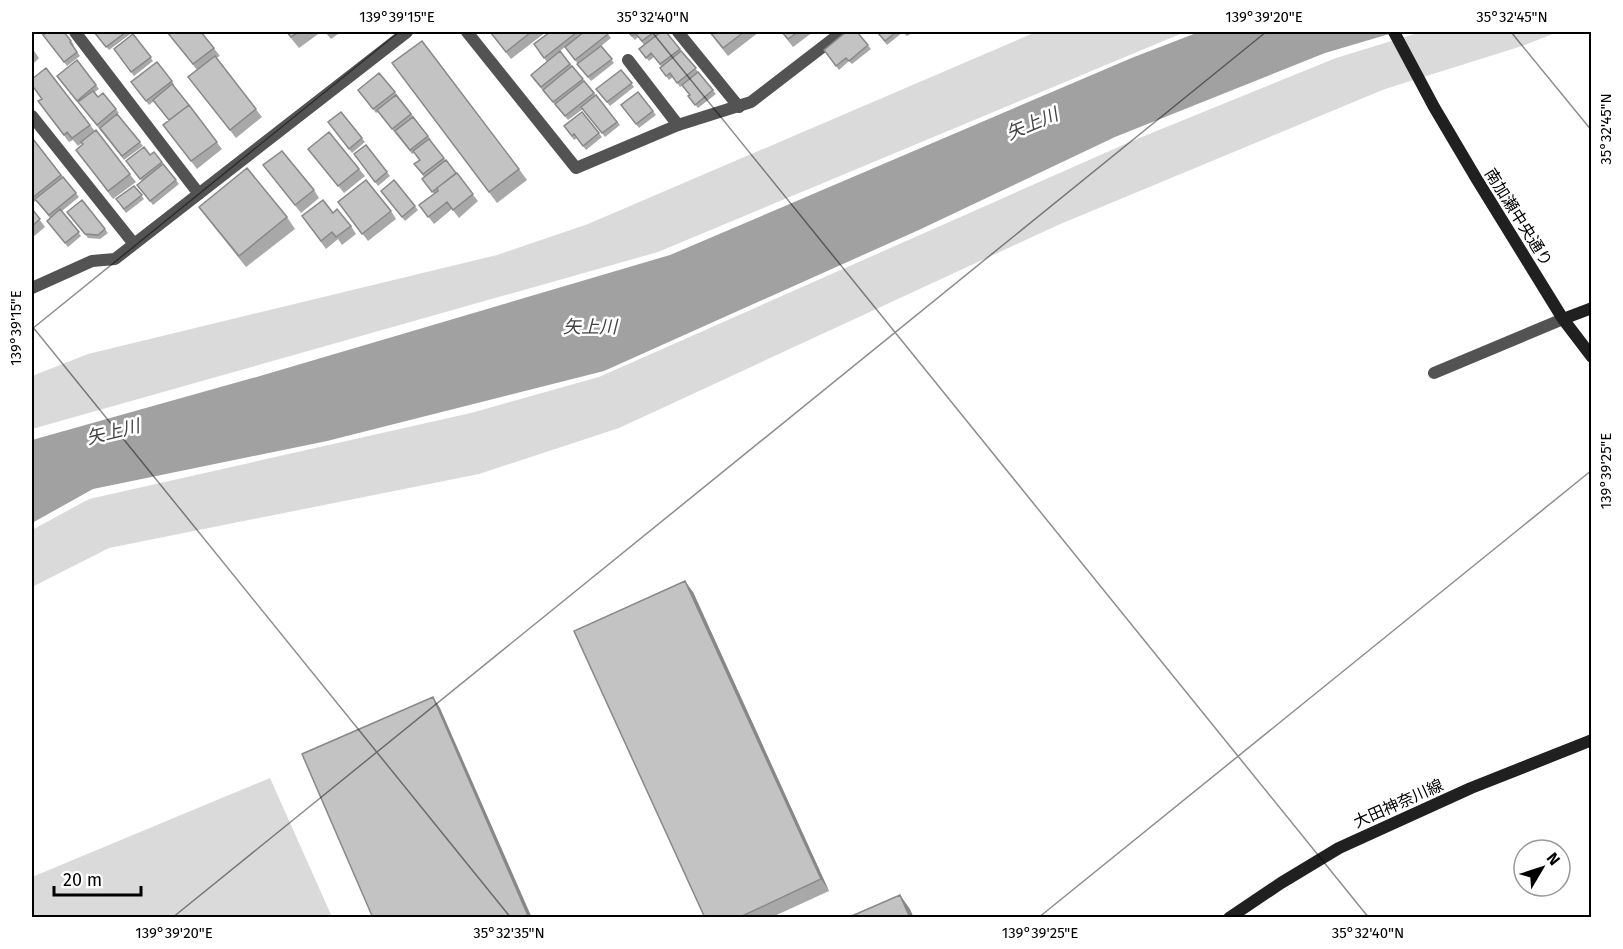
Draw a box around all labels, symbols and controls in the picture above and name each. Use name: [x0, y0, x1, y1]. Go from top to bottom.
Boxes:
text: 139°39'15"E: [359, 8, 435, 26]
text: 35°32'40"N: [617, 8, 689, 26]
text: 139°39'20"E: [1225, 8, 1303, 26]
text: 35°32'45"N: [1476, 8, 1548, 26]
text: 35°32'45"N: [1597, 93, 1615, 165]
water label: 矢上川: [1003, 103, 1063, 145]
street label: 南加瀬中央通り: [1481, 165, 1556, 270]
text: 139°39'15"E: [7, 290, 25, 366]
water label: 矢上川: [563, 316, 619, 338]
water label: 矢上川: [84, 414, 144, 449]
text: 139°39'25"E: [1597, 433, 1615, 509]
street label: 大田神奈川線: [1350, 775, 1446, 832]
north arrow: [1512, 838, 1572, 898]
text: N: [1543, 849, 1564, 869]
scale bar: [54, 859, 141, 897]
text: 20 m: [63, 869, 102, 891]
text: 139°39'20"E: [135, 924, 213, 942]
text: 35°32'35"N: [473, 924, 545, 942]
text: 139°39'25"E: [1002, 924, 1078, 942]
text: 35°32'40"N: [1332, 924, 1404, 942]

